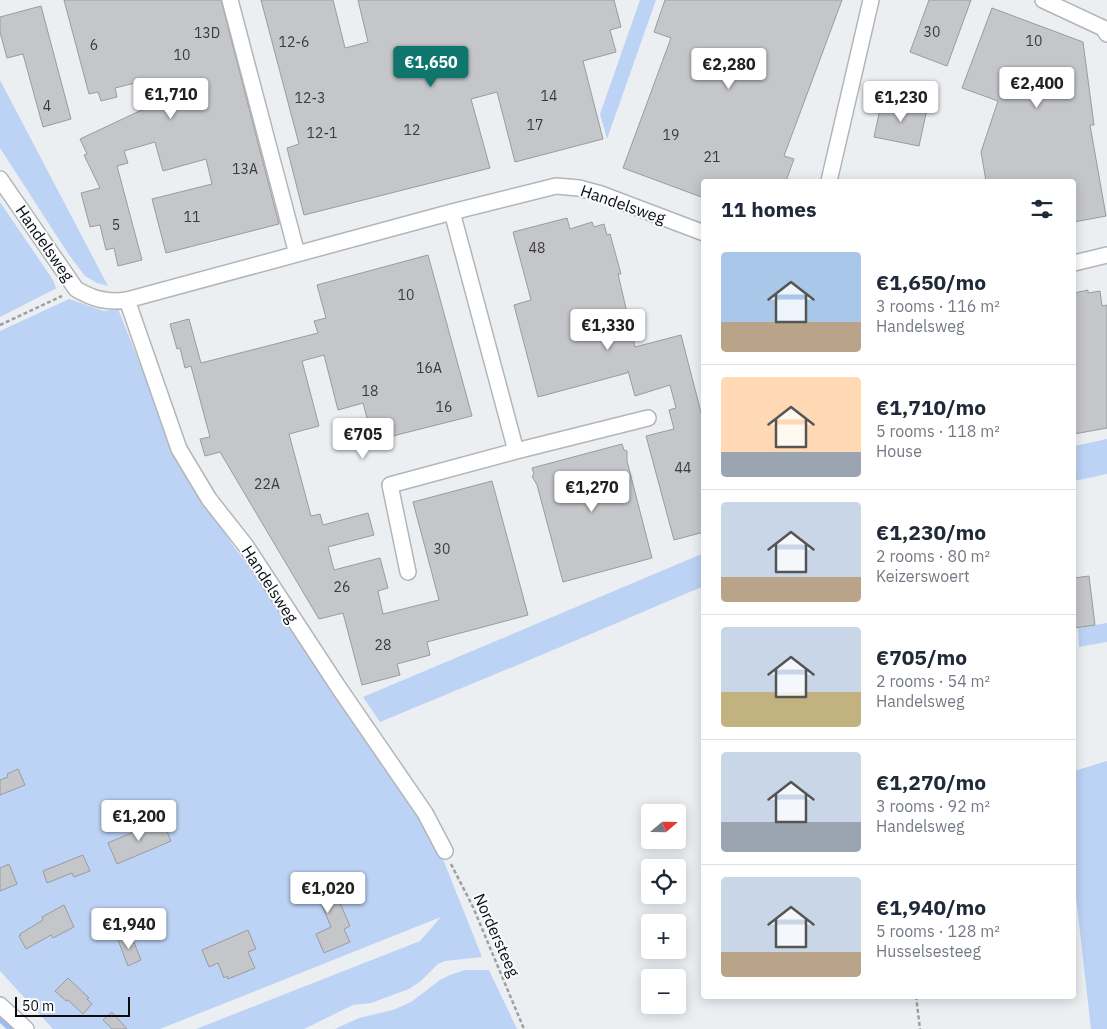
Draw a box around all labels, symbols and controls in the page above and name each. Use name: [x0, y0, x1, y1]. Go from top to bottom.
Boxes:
house number: 30: [924, 23, 940, 41]
house number: 13D: [194, 24, 220, 42]
house number: 10: [1026, 32, 1042, 50]
house number: 12-6: [279, 33, 309, 51]
house number: 6: [90, 36, 98, 54]
house number: 10: [174, 46, 190, 64]
pin: €1,650: [390, 46, 472, 88]
pin: €2,280: [688, 48, 770, 90]
text: €1,650: [404, 52, 458, 72]
text: €2,280: [702, 54, 756, 74]
pin: €2,400: [996, 66, 1078, 109]
text: €2,400: [1010, 73, 1064, 93]
pin: €1,710: [130, 78, 212, 120]
pin: €1,230: [860, 80, 942, 123]
text: €1,710: [144, 84, 198, 104]
house number: 14: [541, 87, 557, 105]
text: €1,230: [874, 87, 928, 107]
house number: 12-3: [295, 89, 325, 107]
house number: 4: [43, 97, 51, 115]
house number: 17: [527, 116, 543, 134]
house number: 12: [404, 121, 420, 139]
house number: 12-1: [307, 124, 337, 142]
house number: 19: [663, 126, 679, 144]
house number: 21: [704, 148, 720, 166]
house number: 13A: [232, 160, 258, 178]
street label: Handelsweg: [578, 180, 669, 228]
text: 11 homes: [721, 195, 817, 223]
icon: filters: [1028, 195, 1056, 223]
street label: Handelsweg: [11, 201, 79, 285]
house number: 11: [184, 208, 200, 226]
house number: 5: [112, 216, 120, 234]
house number: 48: [529, 239, 545, 257]
text: €1,650/mo: [876, 268, 986, 296]
icon: home: [761, 272, 821, 332]
house number: 10: [398, 286, 414, 304]
text: 3 rooms · 116 m²: [876, 296, 1000, 316]
pin: €1,330: [567, 308, 649, 351]
text: €1,330: [581, 315, 635, 335]
text: Handelsweg: [876, 316, 964, 336]
house number: 16A: [416, 359, 442, 377]
house number: 18: [362, 382, 378, 400]
text: €1,710/mo: [876, 393, 986, 421]
icon: home: [761, 397, 821, 457]
house number: 16: [436, 398, 452, 416]
pin: €705: [333, 418, 393, 460]
text: 5 rooms · 118 m²: [876, 421, 1000, 441]
text: €705: [344, 424, 382, 444]
text: House: [876, 441, 922, 461]
house number: 44: [675, 459, 691, 477]
pin: €1,270: [551, 470, 633, 513]
house number: 22A: [254, 475, 280, 493]
text: €1,270: [565, 477, 619, 497]
text: €1,230/mo: [876, 518, 986, 546]
icon: home: [761, 522, 821, 582]
house number: 30: [434, 540, 450, 558]
street label: Handelsweg: [238, 541, 303, 627]
text: 2 rooms · 80 m²: [876, 546, 990, 566]
text: Keizerswoert: [876, 566, 970, 586]
house number: 26: [334, 578, 350, 596]
house number: 28: [375, 636, 391, 654]
text: €705/mo: [876, 643, 967, 671]
icon: home: [761, 647, 821, 707]
text: 2 rooms · 54 m²: [876, 671, 990, 691]
text: Handelsweg: [876, 691, 964, 711]
text: €1,270/mo: [876, 768, 986, 796]
icon: home: [761, 772, 821, 832]
text: 3 rooms · 92 m²: [876, 796, 990, 816]
pin: €1,200: [98, 800, 180, 842]
north arrow: [641, 804, 686, 849]
map controls: [641, 804, 686, 1014]
text: €1,200: [112, 806, 166, 826]
text: Handelsweg: [876, 816, 964, 836]
button: locate: [641, 859, 686, 904]
pin: €1,020: [287, 872, 369, 914]
text: €1,020: [301, 878, 355, 898]
street label: Nordersteeg: [470, 890, 525, 980]
text: €1,940/mo: [876, 893, 986, 921]
icon: home: [761, 897, 821, 957]
pin: €1,940: [88, 908, 170, 950]
text: €1,940: [102, 914, 156, 934]
button: +: [641, 914, 686, 959]
text: 5 rooms · 128 m²: [876, 921, 1000, 941]
text: Husselsesteeg: [876, 941, 981, 961]
button: −: [641, 969, 686, 1014]
scale bar: [15, 994, 130, 1017]
text: 50 m: [22, 997, 54, 1015]

